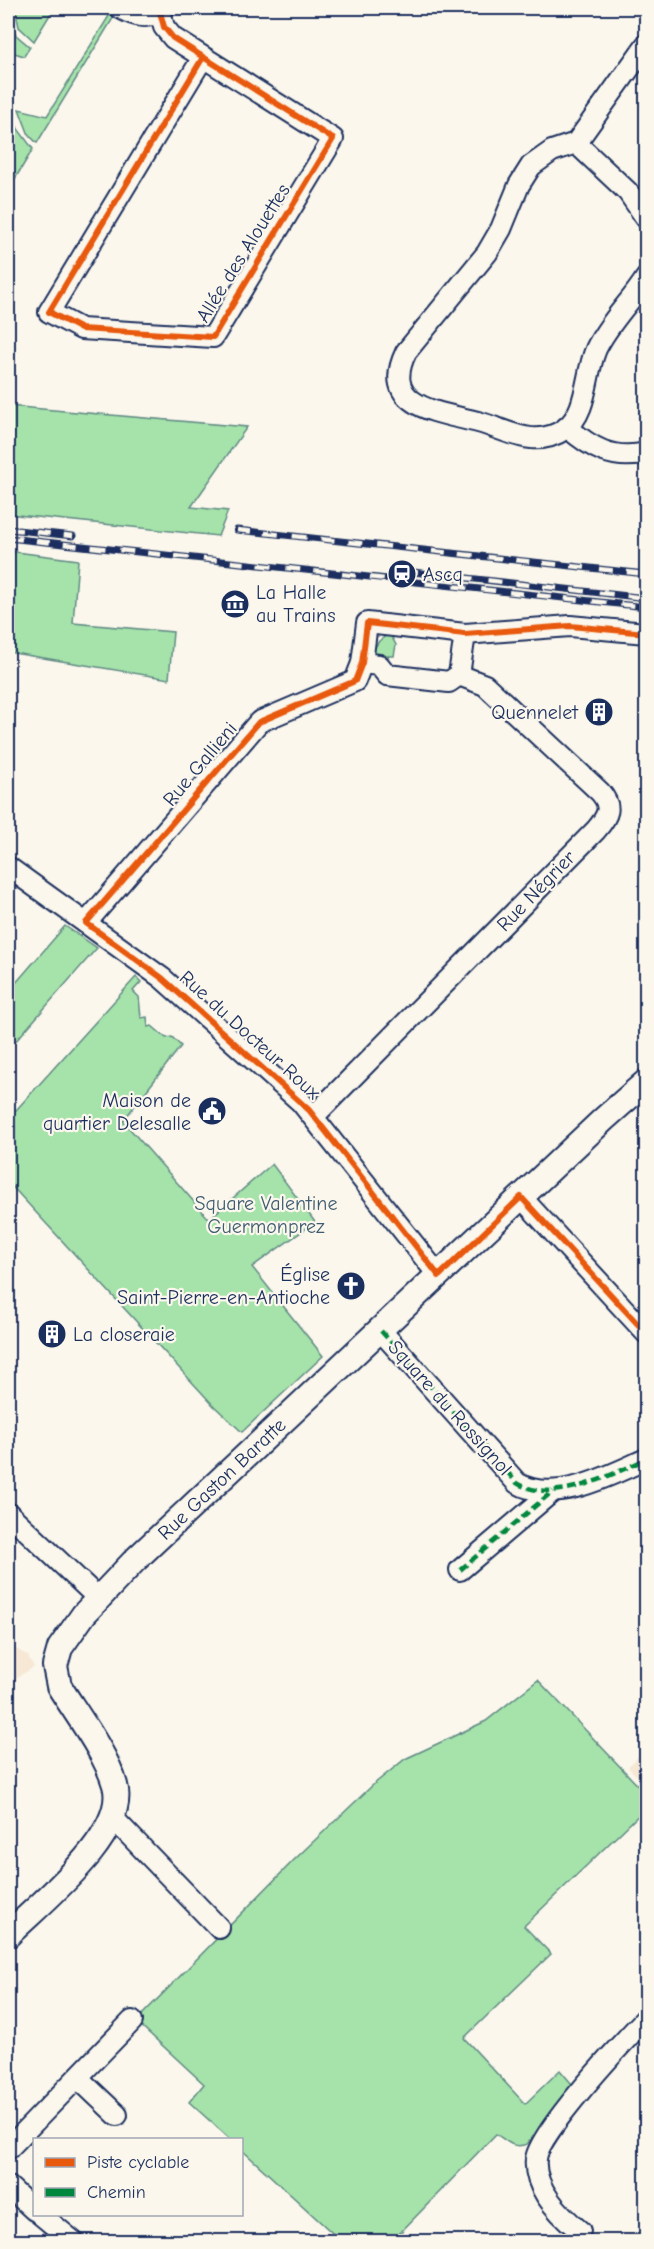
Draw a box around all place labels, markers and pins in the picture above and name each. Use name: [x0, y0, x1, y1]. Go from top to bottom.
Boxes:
station icon: Ascq: [386, 558, 418, 590]
place label: Ascq: [423, 563, 463, 586]
place label: La Halle au Trains: [256, 581, 335, 627]
museum icon: La Halle au Trains: [219, 588, 251, 620]
building icon: Quennelet: [583, 696, 615, 728]
place label: Quennelet: [491, 701, 579, 724]
place label: Maison de quartier Delesalle: [43, 1089, 191, 1135]
public building icon: Maison de quartier Delesalle: [196, 1095, 228, 1127]
place label: Église Saint-Pierre-en-Antioche: [117, 1263, 330, 1309]
church icon: Église Saint-Pierre-en-Antioche: [335, 1270, 367, 1302]
building icon: La closeraie: [36, 1318, 68, 1350]
place label: La closeraie: [73, 1323, 175, 1346]

